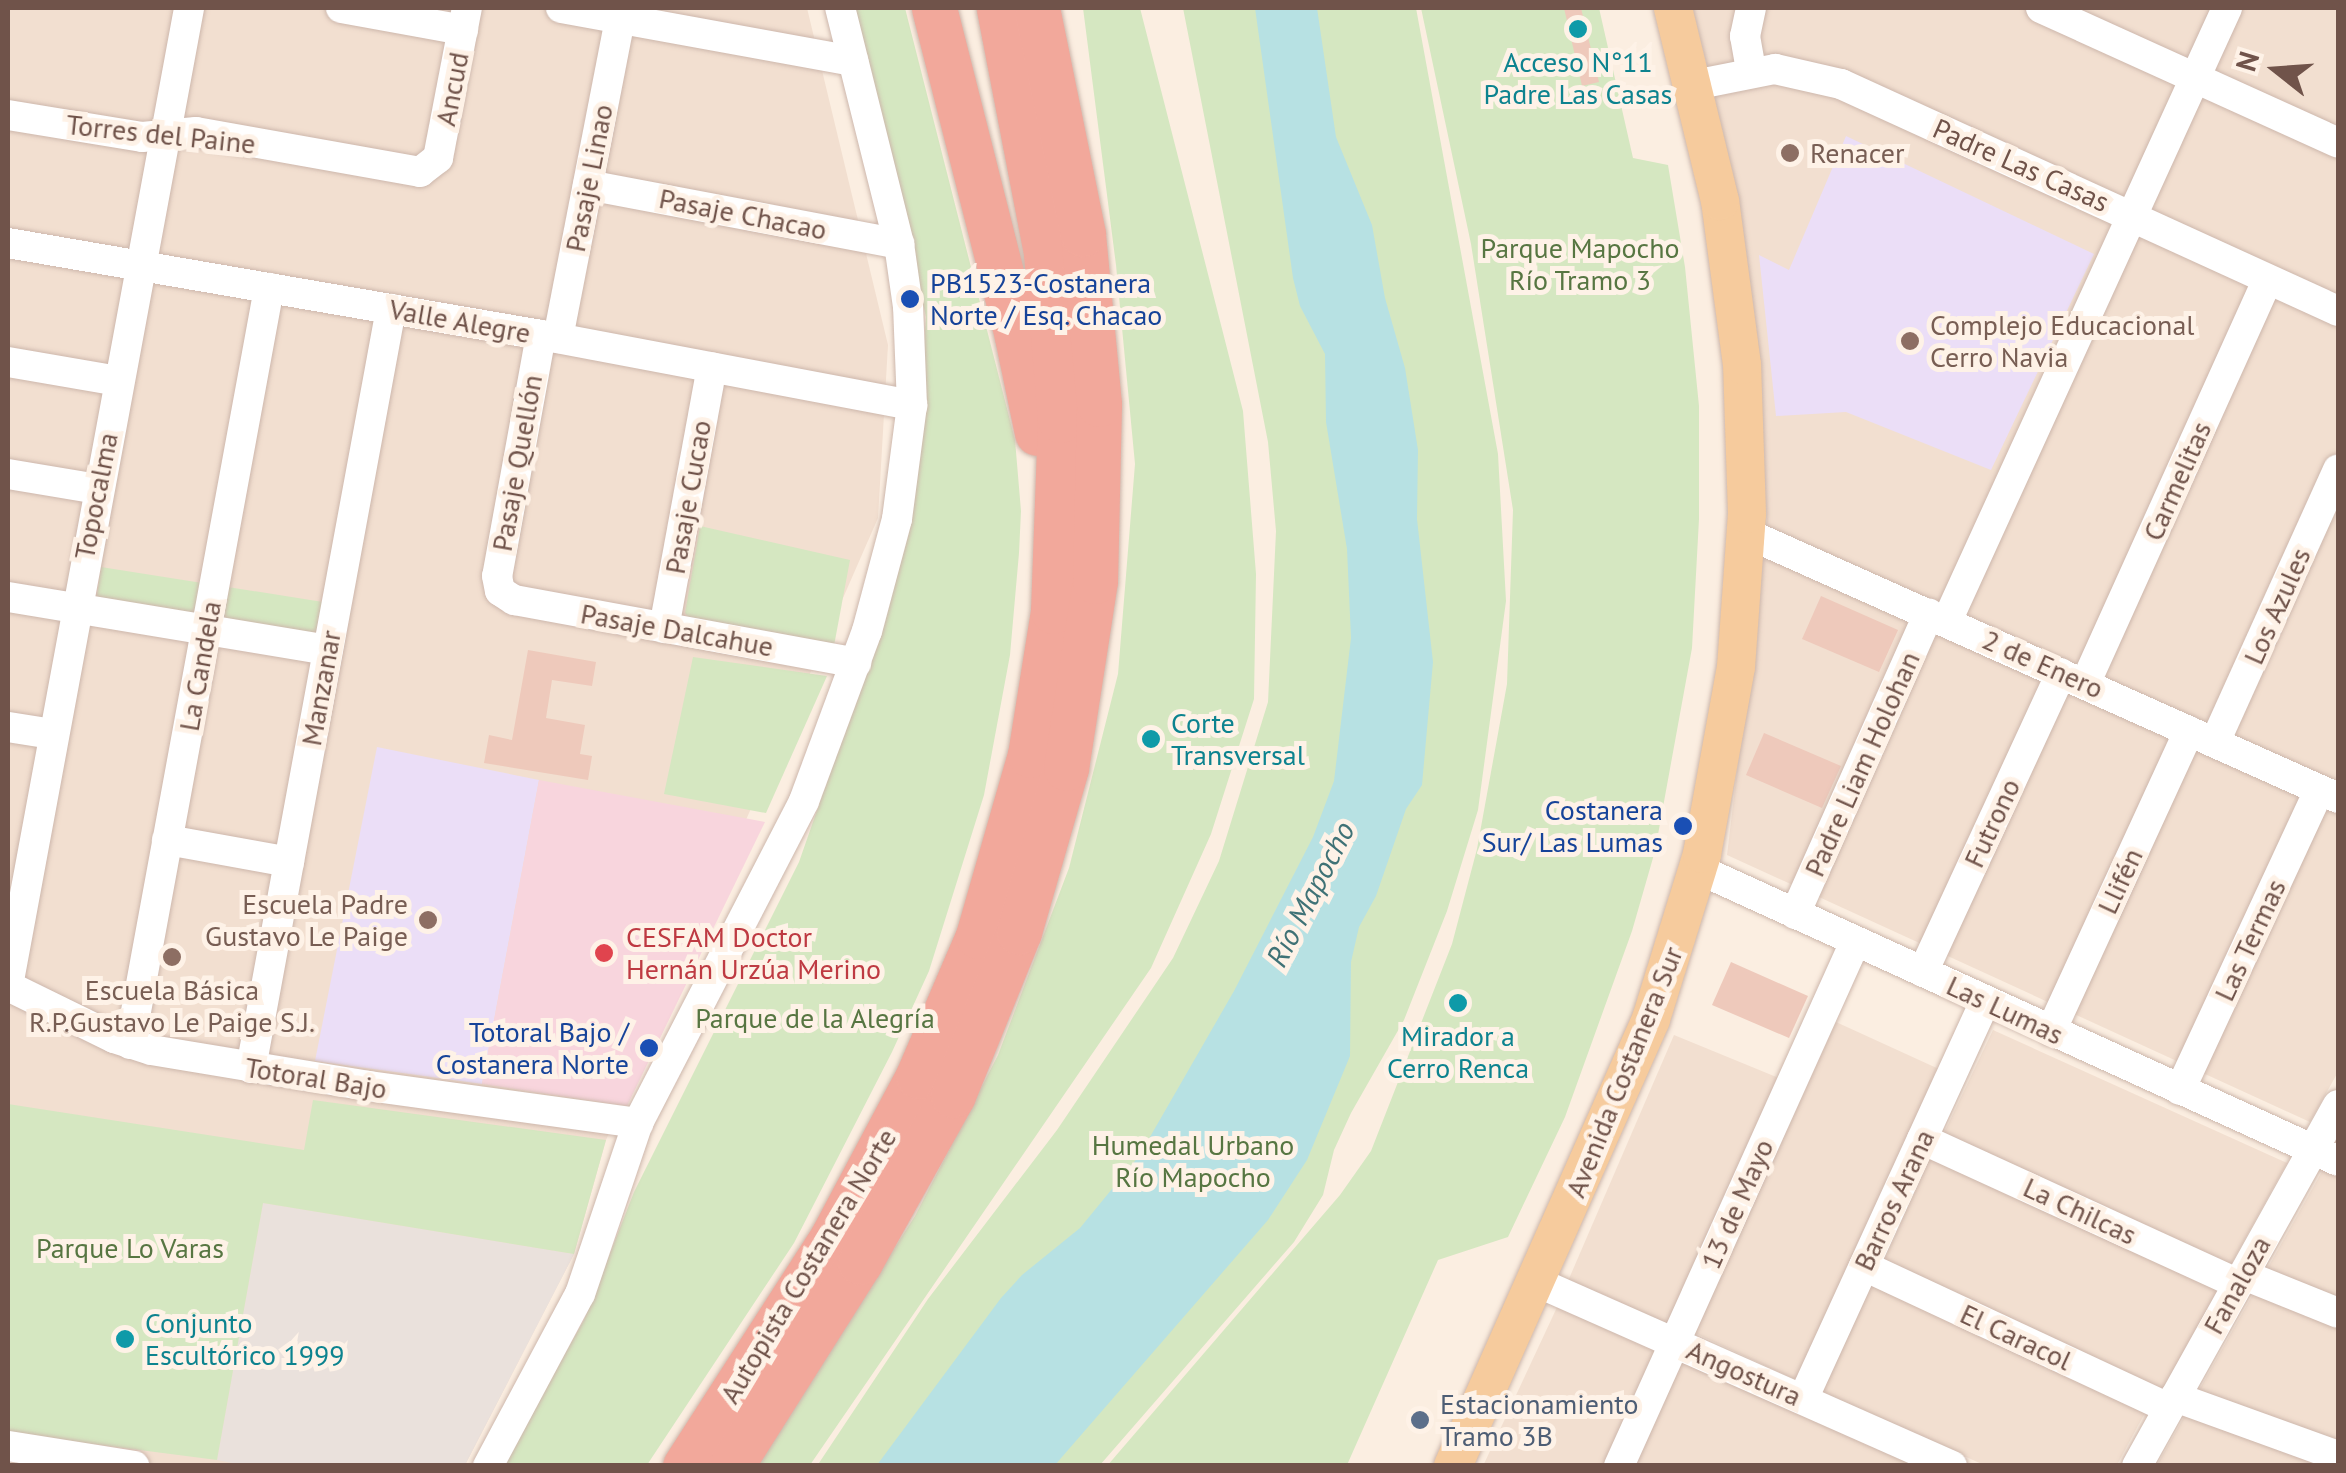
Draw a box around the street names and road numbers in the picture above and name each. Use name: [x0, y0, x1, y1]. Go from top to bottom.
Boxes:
street label: Ancud: [428, 49, 476, 129]
street label: Pasaje Linao: [558, 101, 620, 255]
street label: Torres del Paine: [65, 107, 257, 161]
street label: Padre Las Casas: [1928, 111, 2114, 219]
street label: Pasaje Chacao: [656, 181, 830, 247]
street label: Valle Alegre: [386, 292, 534, 350]
street label: Pasaje Quellón: [485, 372, 549, 554]
street label: Carmelitas: [2136, 416, 2218, 546]
street label: Pasaje Cucao: [658, 417, 718, 577]
street label: Topocalma: [67, 430, 125, 562]
street label: Los Azules: [2236, 542, 2318, 670]
street label: Pasaje Dalcahue: [578, 597, 776, 663]
street label: La Candela: [172, 598, 228, 734]
street label: 2 de Enero: [1977, 623, 2109, 705]
street label: Manzanar: [294, 628, 348, 748]
street label: Padre Liam Holohan: [1797, 646, 1927, 882]
street label: Futrono: [1957, 773, 2027, 873]
street label: Llifén: [2090, 843, 2150, 919]
street label: Las Termas: [2207, 873, 2293, 1007]
street label: Avenida Costanera Sur: [1558, 942, 1690, 1202]
street label: Las Lumas: [1941, 968, 2069, 1052]
street label: Totoral Bajo: [243, 1050, 389, 1106]
street label: Autopista Costanera Norte: [713, 1123, 903, 1409]
street label: Barros Arana: [1847, 1124, 1941, 1276]
street label: 13 de Mayo: [1693, 1134, 1781, 1274]
street label: La Chilcas: [2018, 1170, 2142, 1252]
street label: Fanaloza: [2196, 1230, 2278, 1340]
street label: El Caracol: [1955, 1297, 2077, 1377]
street label: Angostura: [1682, 1333, 1806, 1413]

